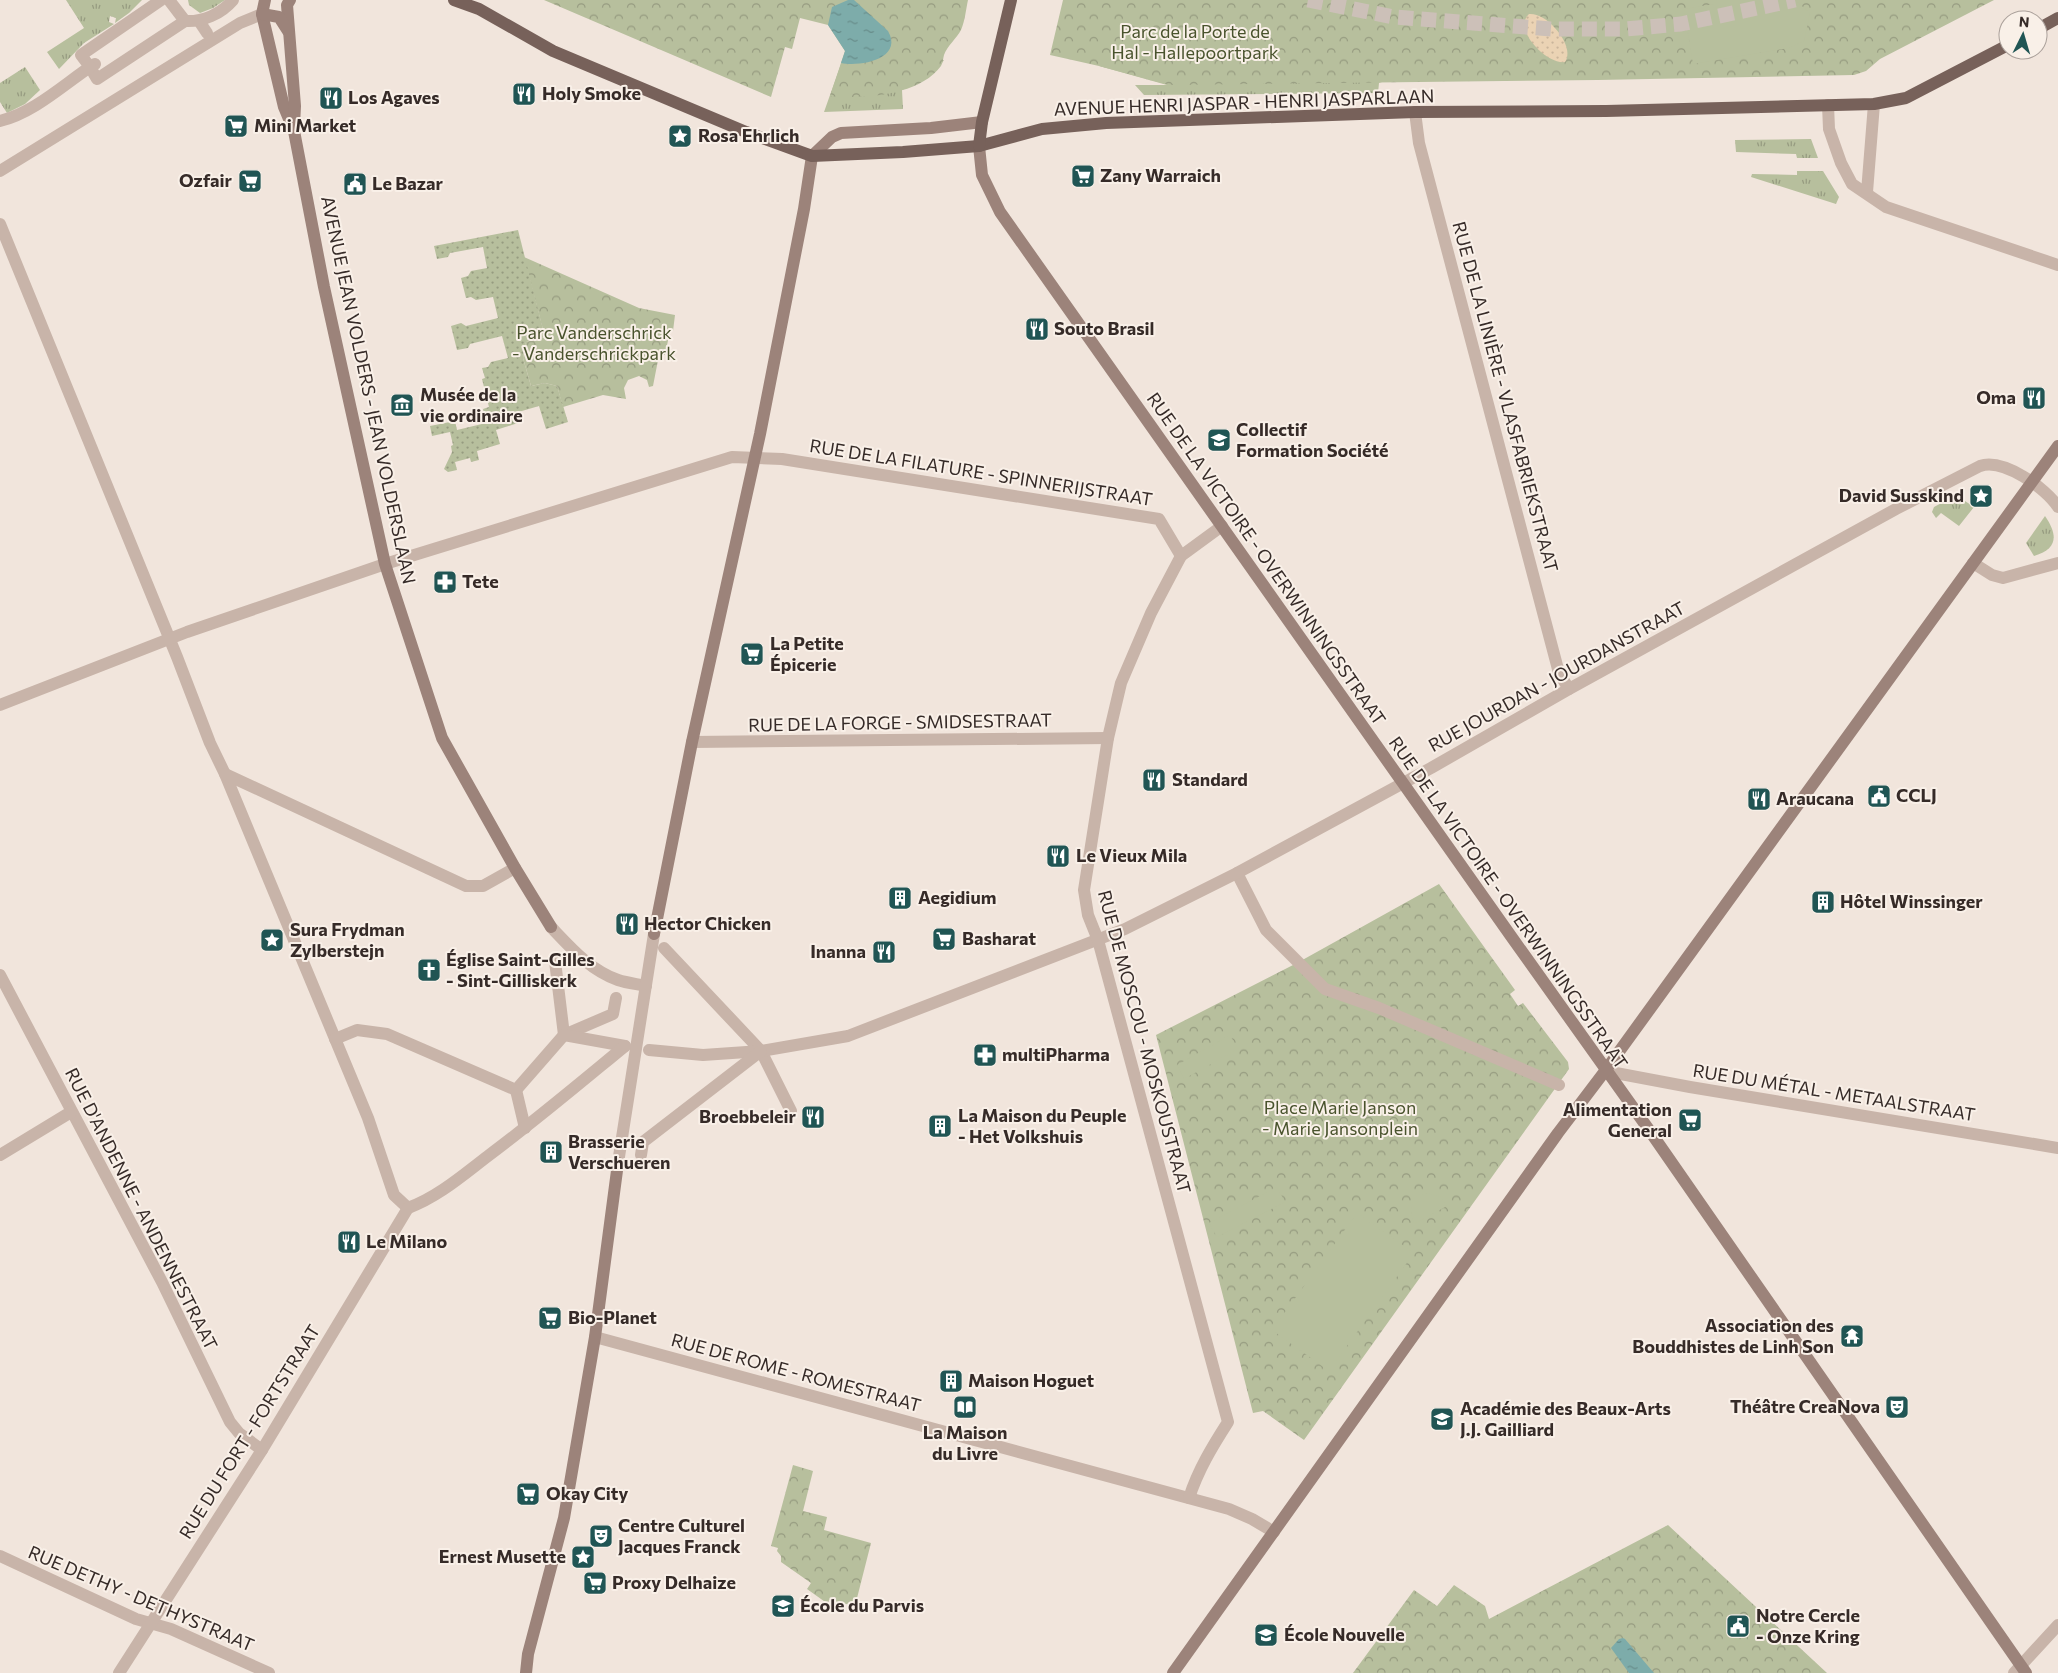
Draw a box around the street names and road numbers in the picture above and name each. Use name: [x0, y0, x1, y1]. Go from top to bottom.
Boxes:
street label: AVENUE HENRI JASPAR - HENRI JASPARLAAN: [1053, 84, 1435, 120]
street label: AVENUE JEAN VOLDERS - JEAN VOLDERSLAAN: [317, 194, 421, 586]
street label: RUE DE LA LINIÈRE - VLASFABRIEKSTRAAT: [1448, 219, 1563, 575]
street label: RUE DE LA VICTOIRE - OVERWINNINGSSTRAAT: [1143, 388, 1391, 729]
street label: RUE DE LA FILATURE - SPINNERIJSTRAAT: [808, 434, 1154, 510]
street label: RUE JOURDAN - JOURDANSTRAAT: [1424, 596, 1689, 756]
street label: RUE DE LA FORGE - SMIDSESTRAAT: [748, 708, 1052, 736]
street label: RUE DE LA VICTOIRE - OVERWINNINGSSTRAAT: [1385, 732, 1633, 1073]
street label: RUE DE MOSCOU - MOSKOUSTRAAT: [1094, 888, 1196, 1196]
street label: RUE DU MÉTAL - METAALSTRAAT: [1691, 1059, 1977, 1125]
street label: RUE D'ANDENNE - ANDENNESTRAAT: [61, 1064, 223, 1353]
street label: RUE DU FORT - FORTSTRAAT: [174, 1320, 324, 1543]
street label: RUE DE ROME - ROMESTRAAT: [669, 1328, 924, 1416]
street label: RUE DETHY - DETHYSTRAAT: [25, 1540, 258, 1656]

